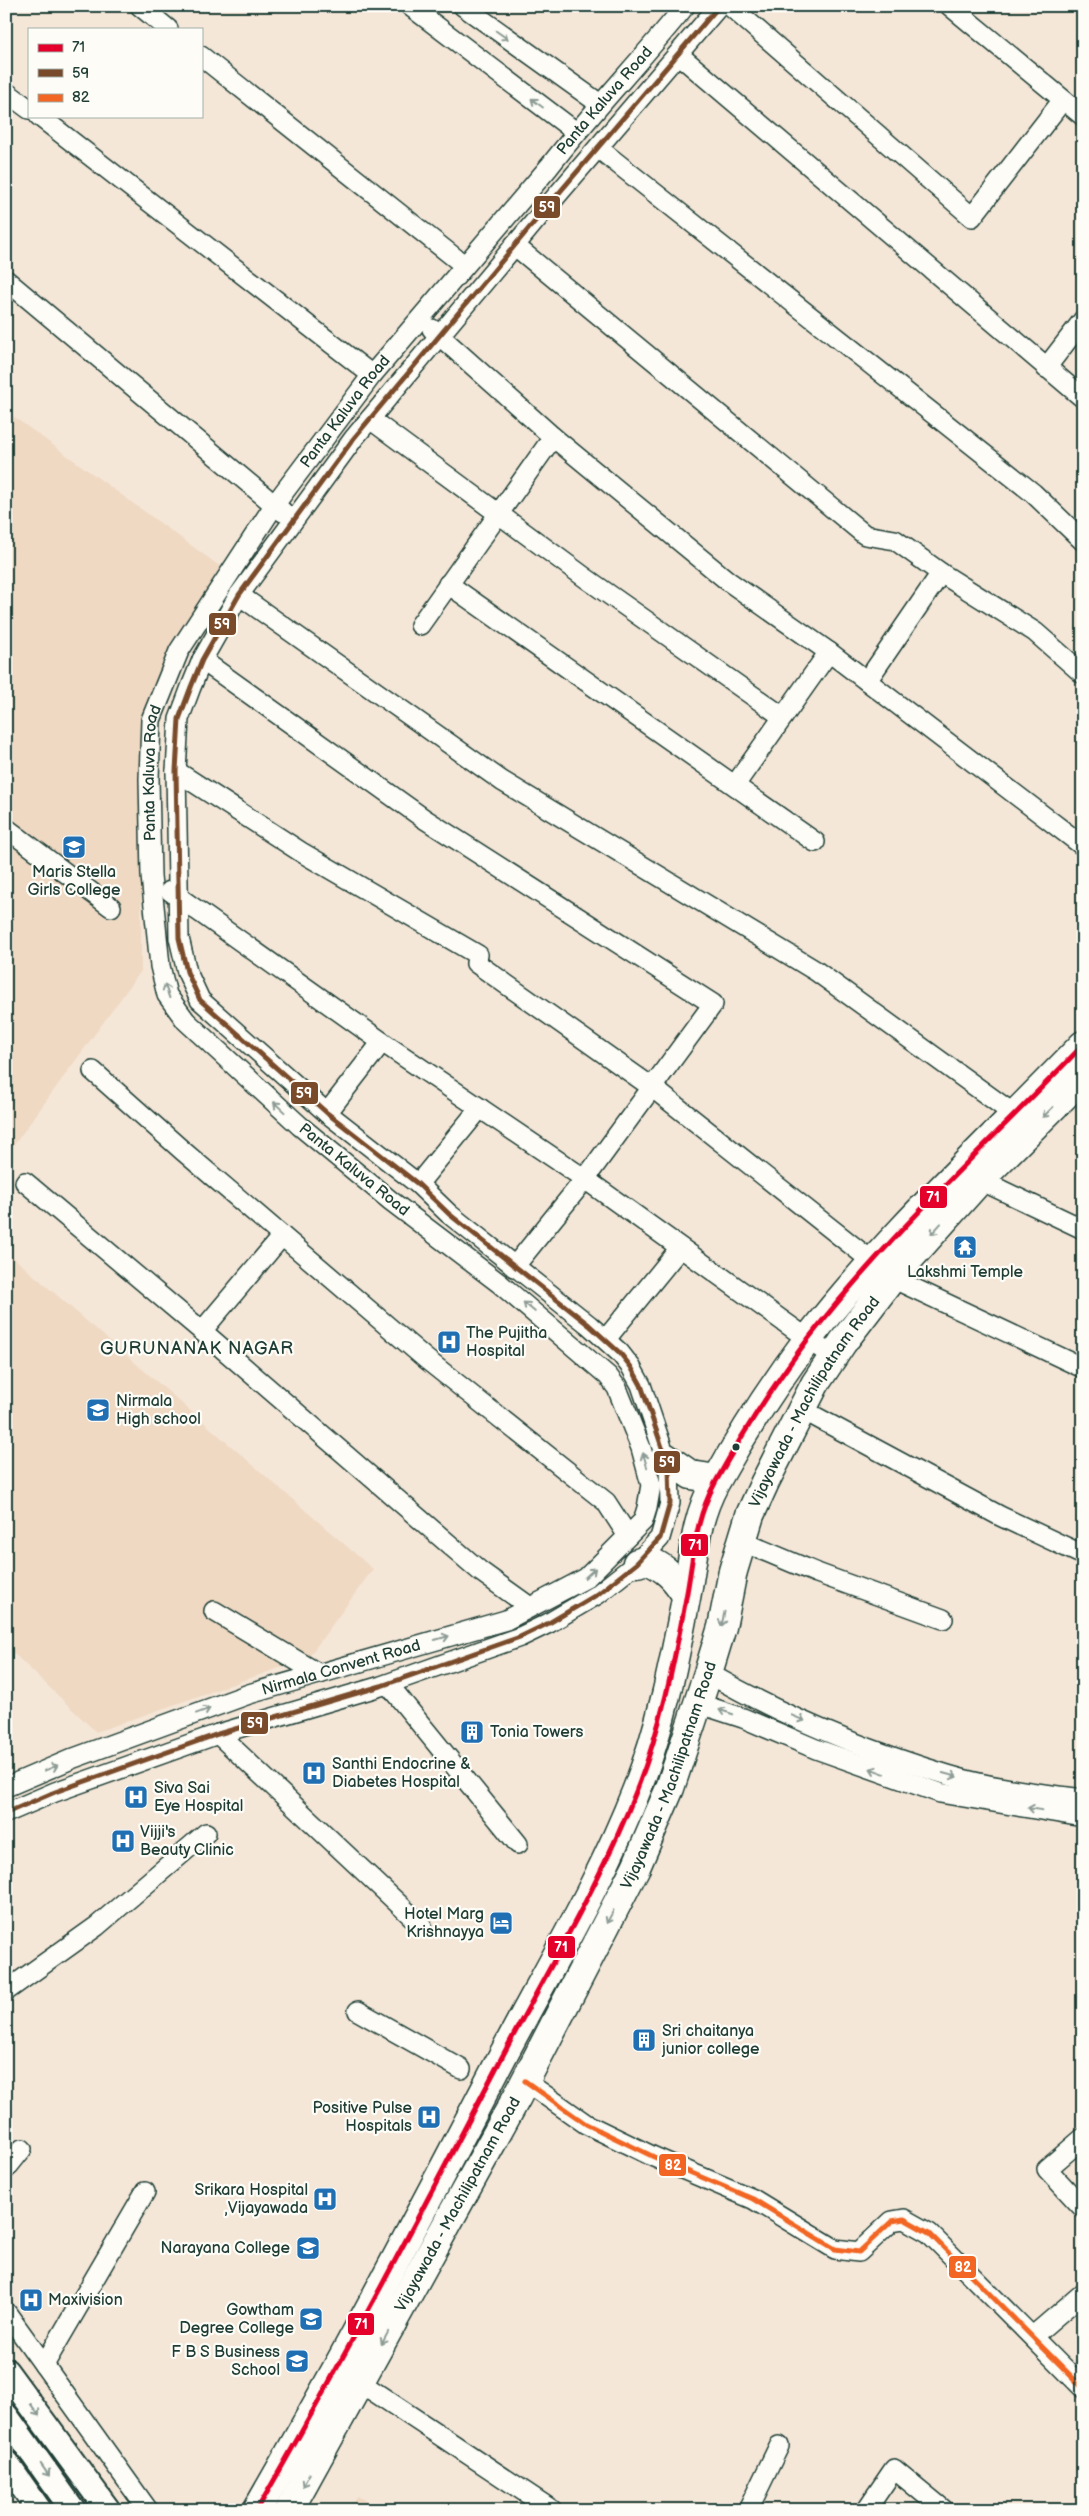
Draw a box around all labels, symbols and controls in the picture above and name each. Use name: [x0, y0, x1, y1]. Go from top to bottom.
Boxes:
legend: [28, 28, 202, 118]
one-way arrow: [495, 29, 508, 40]
text: 71: [72, 38, 85, 57]
street label: Panta Kaluva Road: [553, 43, 656, 159]
text: 59: [72, 64, 89, 83]
text: 82: [72, 88, 90, 107]
one-way arrow: [531, 97, 544, 108]
line badge: 59: [533, 195, 561, 219]
text: 59: [539, 199, 555, 216]
street label: Panta Kaluva Road: [296, 351, 394, 472]
line badge: 59: [208, 612, 237, 636]
text: 59: [214, 616, 230, 633]
street label: Panta Kaluva Road: [139, 702, 166, 841]
school or university icon: Maris Stella Girls College: [61, 834, 87, 860]
place label: Maris Stella Girls College: [27, 863, 121, 900]
one-way arrow: [162, 984, 171, 1000]
line badge: 59: [290, 1081, 319, 1105]
text: 59: [296, 1085, 312, 1102]
one-way arrow: [273, 1101, 285, 1113]
one-way arrow: [1042, 1106, 1054, 1118]
street label: Panta Kaluva Road: [295, 1120, 413, 1220]
line badge: 71: [919, 1185, 948, 1209]
text: 71: [926, 1189, 940, 1206]
one-way arrow: [930, 1222, 942, 1235]
temple icon: Lakshmi Temple: [952, 1234, 978, 1260]
place label: Lakshmi Temple: [907, 1263, 1024, 1282]
street label: Vijayawada - Machilipatnam Road: [745, 1293, 884, 1511]
one-way arrow: [522, 1302, 535, 1313]
place label: The Pujitha Hospital: [466, 1324, 547, 1361]
hospital icon: The Pujitha Hospital: [436, 1329, 462, 1355]
district label: GURUNANAK NAGAR: [100, 1338, 294, 1359]
place label: Nirmala High school: [116, 1392, 201, 1429]
school or university icon: Nirmala High school: [85, 1397, 111, 1423]
unlabelled marker: [731, 1442, 741, 1452]
line badge: 59: [653, 1450, 681, 1474]
one-way arrow: [639, 1453, 649, 1469]
text: 59: [659, 1454, 675, 1471]
line badge: 71: [680, 1533, 709, 1557]
text: 71: [688, 1537, 702, 1554]
one-way arrow: [583, 1567, 596, 1579]
one-way arrow: [718, 1610, 727, 1626]
one-way arrow: [434, 1633, 450, 1643]
street label: Nirmala Convent Road: [259, 1636, 423, 1699]
street label: Vijayawada - Machilipatnam Road: [617, 1659, 720, 1893]
one-way arrow: [195, 1706, 211, 1715]
one-way arrow: [718, 1707, 734, 1717]
line badge: 59: [240, 1711, 269, 1735]
one-way arrow: [790, 1713, 805, 1723]
text: 59: [247, 1715, 263, 1732]
building icon: Tonia Towers: [459, 1719, 485, 1745]
place label: Tonia Towers: [490, 1723, 584, 1742]
place label: Santhi Endocrine & Diabetes Hospital: [332, 1755, 471, 1792]
hospital icon: Santhi Endocrine & Diabetes Hospital: [301, 1760, 327, 1786]
one-way arrow: [43, 1763, 58, 1772]
one-way arrow: [870, 1765, 886, 1775]
one-way arrow: [942, 1770, 958, 1780]
place label: Siva Sai Eye Hospital: [154, 1779, 243, 1816]
hospital icon: Siva Sai Eye Hospital: [123, 1784, 149, 1810]
one-way arrow: [1027, 1803, 1043, 1813]
place label: Vijji's Beauty Clinic: [140, 1823, 234, 1860]
hospital icon: Vijji's Beauty Clinic: [110, 1828, 136, 1854]
place label: Hotel Marg Krishnayya: [404, 1905, 484, 1942]
one-way arrow: [605, 1909, 614, 1924]
hotel icon: Hotel Marg Krishnayya: [488, 1910, 514, 1936]
line badge: 71: [547, 1935, 576, 1959]
text: 71: [554, 1939, 568, 1956]
place label: Sri chaitanya junior college: [661, 2022, 760, 2059]
building icon: Sri chaitanya junior college: [631, 2027, 657, 2053]
street label: Vijayawada - Machilipatnam Road: [391, 2094, 525, 2315]
place label: Positive Pulse Hospitals: [312, 2099, 413, 2136]
hospital icon: Positive Pulse Hospitals: [416, 2104, 442, 2130]
line badge: 82: [658, 2153, 687, 2177]
text: 82: [665, 2157, 682, 2174]
place label: Srikara Hospital ,Vijayawada: [195, 2181, 308, 2218]
hospital icon: Srikara Hospital ,Vijayawada: [312, 2186, 338, 2212]
school or university icon: Narayana College: [295, 2235, 321, 2261]
place label: Narayana College: [160, 2239, 291, 2258]
line badge: 82: [948, 2255, 977, 2279]
text: 82: [955, 2259, 972, 2276]
hospital icon: Maxivision: [18, 2287, 44, 2313]
place label: Maxivision: [48, 2291, 123, 2310]
place label: Gowtham Degree College: [179, 2301, 295, 2338]
school or university icon: Gowtham Degree College: [298, 2306, 324, 2332]
line badge: 71: [347, 2312, 375, 2336]
text: 71: [354, 2316, 368, 2333]
one-way arrow: [380, 2330, 389, 2345]
place label: F B S Business School: [171, 2343, 280, 2380]
school or university icon: F B S Business School: [284, 2348, 310, 2374]
one-way arrow: [30, 2403, 40, 2417]
one-way arrow: [40, 2463, 50, 2477]
one-way arrow: [301, 2472, 310, 2487]

